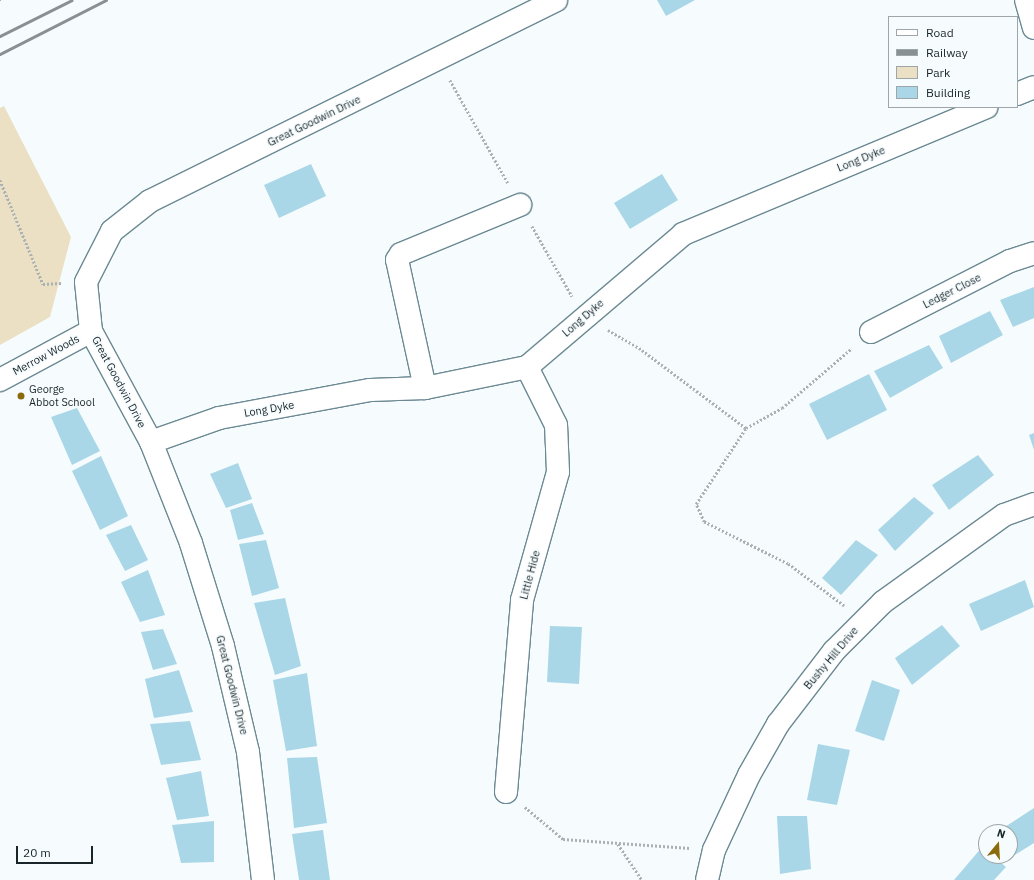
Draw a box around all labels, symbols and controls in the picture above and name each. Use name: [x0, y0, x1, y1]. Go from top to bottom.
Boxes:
legend: [888, 16, 1018, 108]
text: Road: [926, 25, 954, 40]
text: Railway: [926, 45, 968, 60]
text: Park: [926, 65, 950, 80]
text: Building: [926, 85, 970, 100]
street label: Great Goodwin Drive: [265, 93, 363, 149]
street label: Long Dyke: [835, 143, 887, 175]
street label: Ledger Close: [921, 271, 983, 311]
street label: Long Dyke: [560, 296, 606, 340]
street label: Merrow Woods: [10, 332, 82, 378]
street label: Great Goodwin Drive: [89, 334, 149, 430]
place label: George Abbot School: [29, 383, 95, 409]
marker: George Abbot School: [16, 391, 26, 401]
street label: Long Dyke: [243, 398, 295, 420]
street label: Little Hide: [517, 549, 543, 601]
street label: Bushy Hill Drive: [801, 624, 861, 692]
street label: Great Goodwin Drive: [213, 634, 251, 736]
north arrow: [978, 824, 1018, 864]
text: N: [995, 826, 1007, 841]
scale bar: [18, 838, 95, 864]
text: 20 m: [23, 845, 51, 860]

